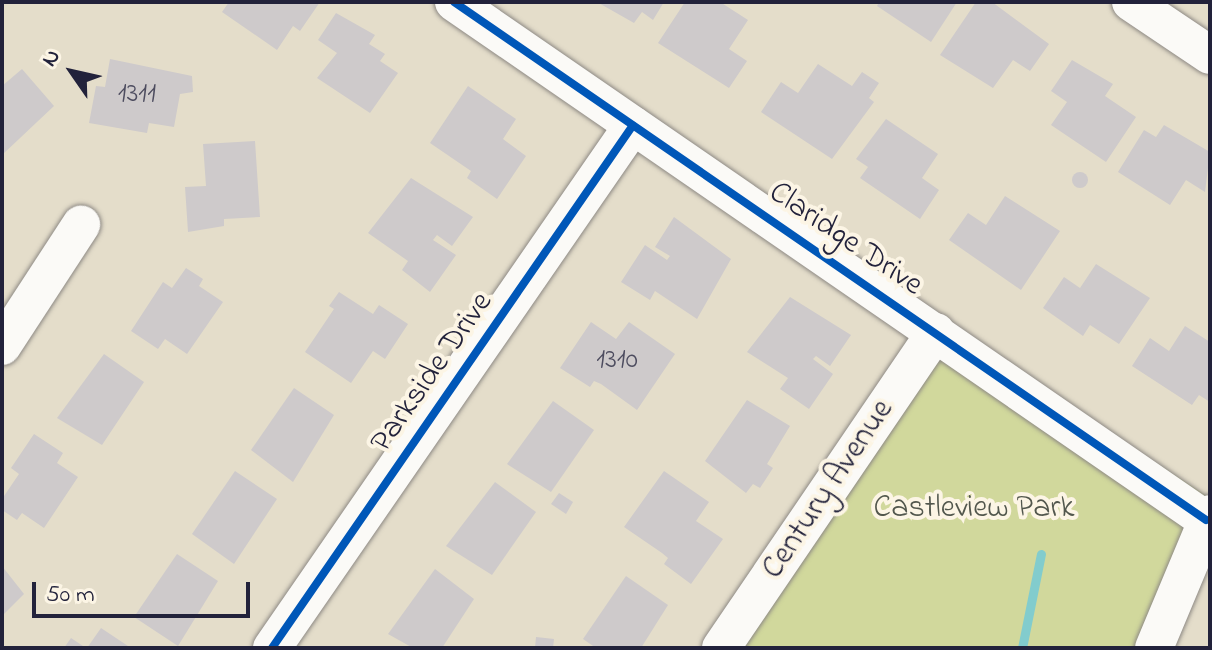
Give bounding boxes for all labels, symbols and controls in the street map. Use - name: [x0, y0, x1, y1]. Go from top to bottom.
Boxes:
- north arrow: [32, 32, 112, 112]
- text: N: [35, 43, 70, 74]
- house number: 1311: [118, 78, 156, 112]
- street label: Claridge Drive: [761, 174, 929, 306]
- street label: Parkside Drive: [364, 285, 502, 461]
- house number: 1310: [596, 344, 638, 378]
- street label: Century Avenue: [755, 393, 903, 587]
- park label: Castleview Park: [874, 490, 1074, 528]
- scale bar: [36, 566, 254, 616]
- text: 50 m: [46, 578, 95, 613]

